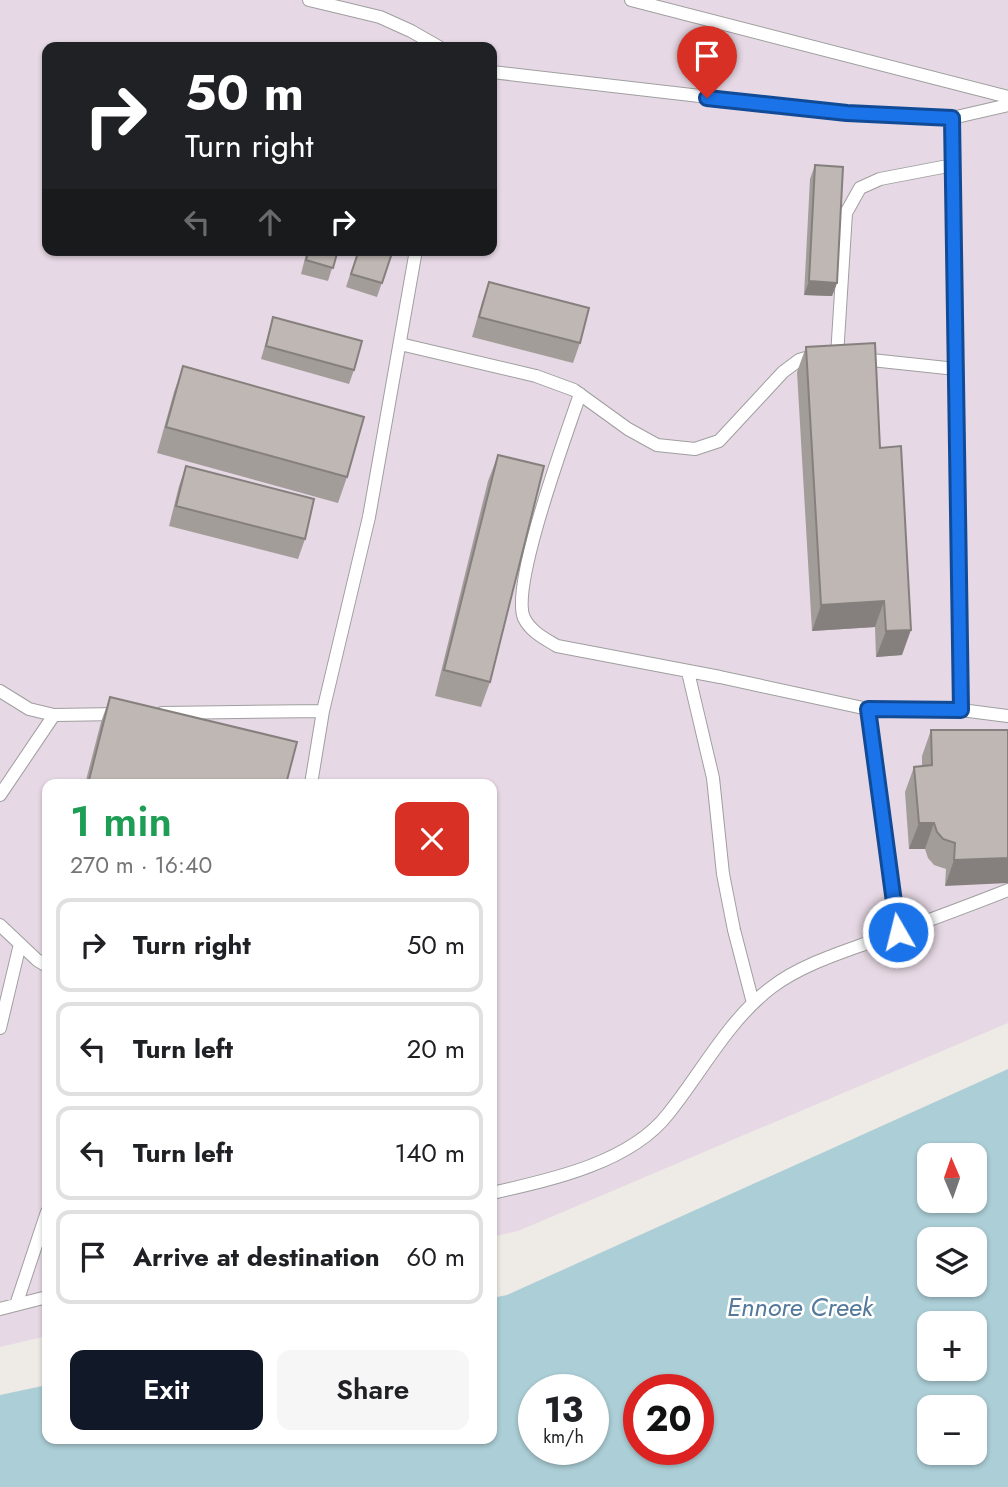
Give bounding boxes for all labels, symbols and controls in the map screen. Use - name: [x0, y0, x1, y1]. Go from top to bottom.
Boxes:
- pin: [677, 26, 737, 98]
- icon: arrive: [688, 37, 726, 75]
- text: 50 m: [185, 58, 304, 128]
- icon: right: [70, 70, 161, 161]
- text: Turn right: [185, 123, 314, 169]
- icon: left: [178, 203, 216, 241]
- icon: ahead: [251, 203, 289, 241]
- icon: right: [324, 203, 362, 241]
- text: 1 min: [70, 791, 172, 852]
- button: close: [395, 802, 469, 876]
- text: 270 m · 16:40: [70, 848, 212, 882]
- position arrow: [861, 895, 935, 969]
- icon: right: [74, 926, 112, 964]
- text: Turn right: [133, 926, 251, 964]
- text: 50 m: [407, 926, 465, 964]
- icon: left: [74, 1030, 112, 1068]
- text: Turn left: [133, 1030, 233, 1068]
- text: 20 m: [407, 1030, 465, 1068]
- icon: left: [74, 1134, 112, 1172]
- text: Turn left: [133, 1134, 233, 1172]
- text: 140 m: [394, 1134, 465, 1172]
- north arrow: [917, 1143, 987, 1213]
- map controls: [917, 1143, 987, 1465]
- button: layers: [917, 1227, 987, 1297]
- icon: arrive: [74, 1238, 112, 1276]
- text: Arrive at destination: [133, 1238, 380, 1276]
- text: 60 m: [406, 1238, 465, 1276]
- water label: Ennore Creek: [727, 1288, 875, 1326]
- button: +: [917, 1311, 987, 1381]
- button: Exit: [70, 1350, 263, 1430]
- button: Share: [277, 1350, 469, 1430]
- speed limit sign: 20: [623, 1374, 714, 1465]
- text: 13: [544, 1385, 583, 1435]
- button: −: [917, 1395, 987, 1465]
- text: km/h: [543, 1424, 584, 1450]

